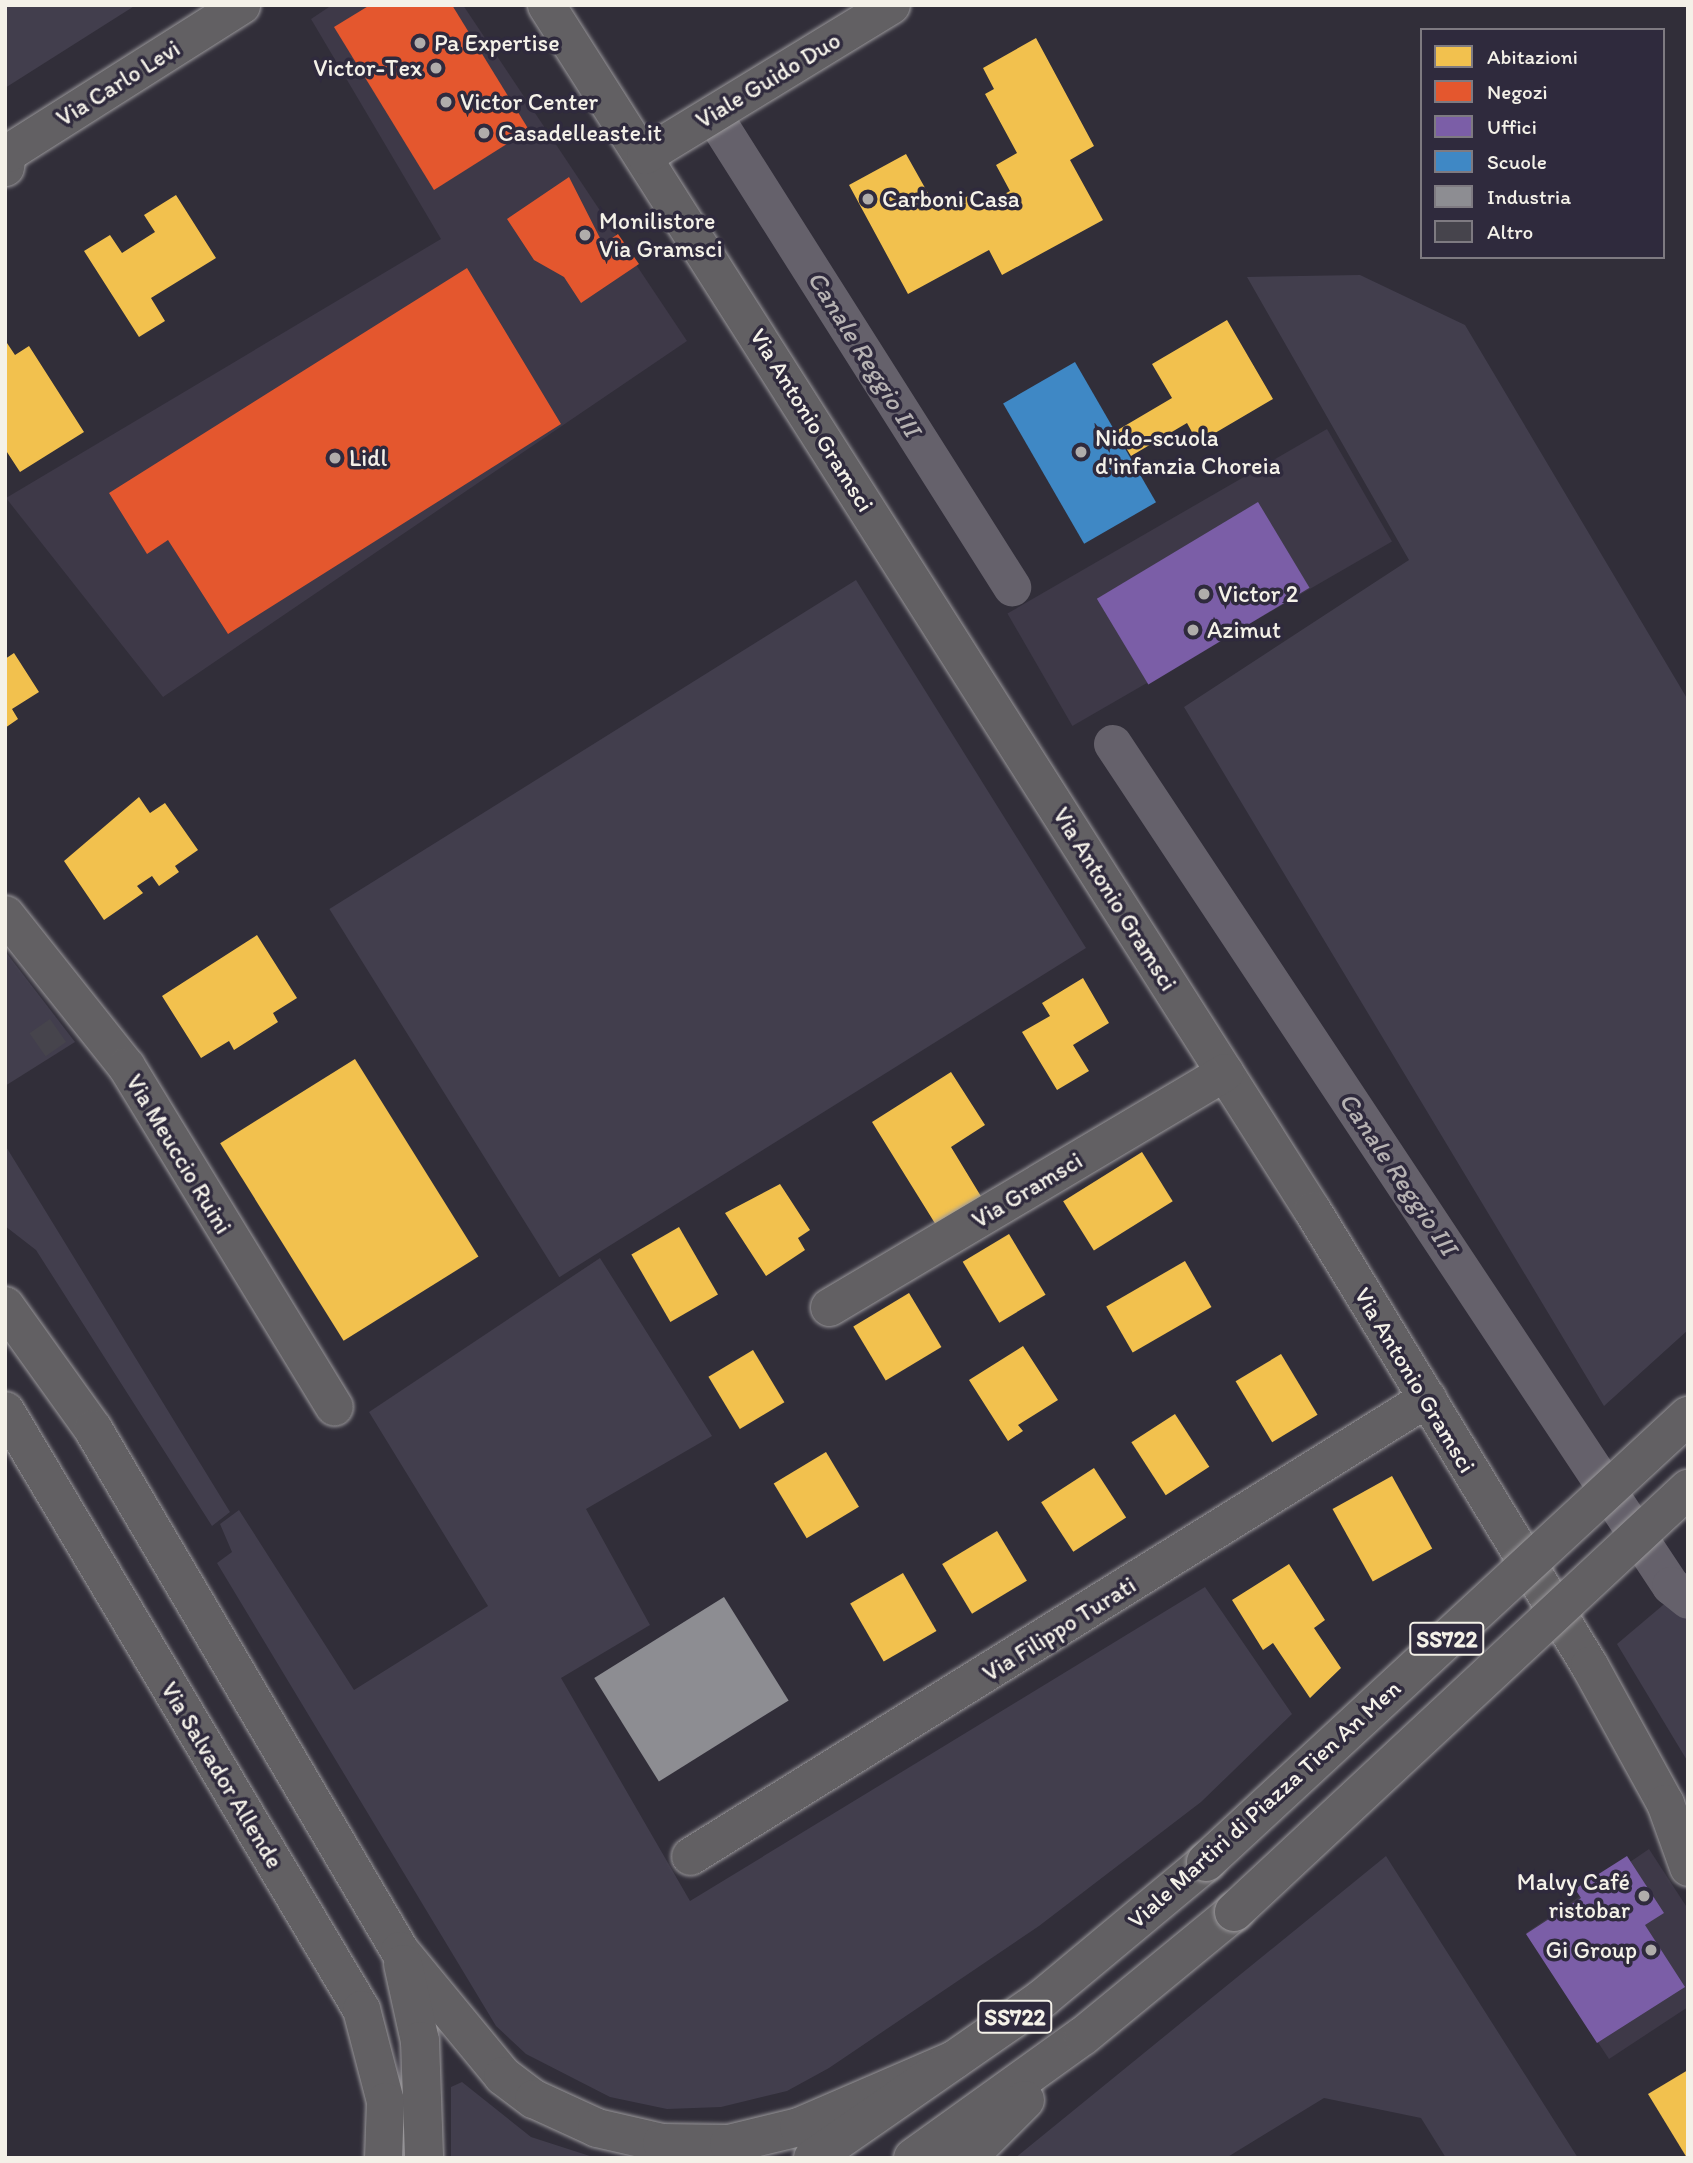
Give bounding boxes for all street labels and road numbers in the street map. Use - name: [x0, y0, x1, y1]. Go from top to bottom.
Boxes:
- street label: Viale Guido Duo: [690, 25, 846, 135]
- street label: Via Carlo Levi: [51, 34, 185, 132]
- street label: Via Antonio Gramsci: [744, 323, 880, 517]
- street label: Via Antonio Gramsci: [1047, 802, 1183, 996]
- street label: Via Meuccio Ruini: [120, 1069, 238, 1239]
- street label: Via Gramsci: [967, 1146, 1087, 1234]
- street label: Via Antonio Gramsci: [1348, 1282, 1482, 1478]
- street label: Via Filippo Turati: [978, 1571, 1140, 1687]
- road number: SS722: [1408, 1620, 1486, 1658]
- street label: Viale Martiri di Piazza Tien An Men: [1122, 1674, 1406, 1934]
- street label: Via Salvador Allende: [155, 1677, 289, 1873]
- road number: SS722: [976, 1998, 1054, 2036]

